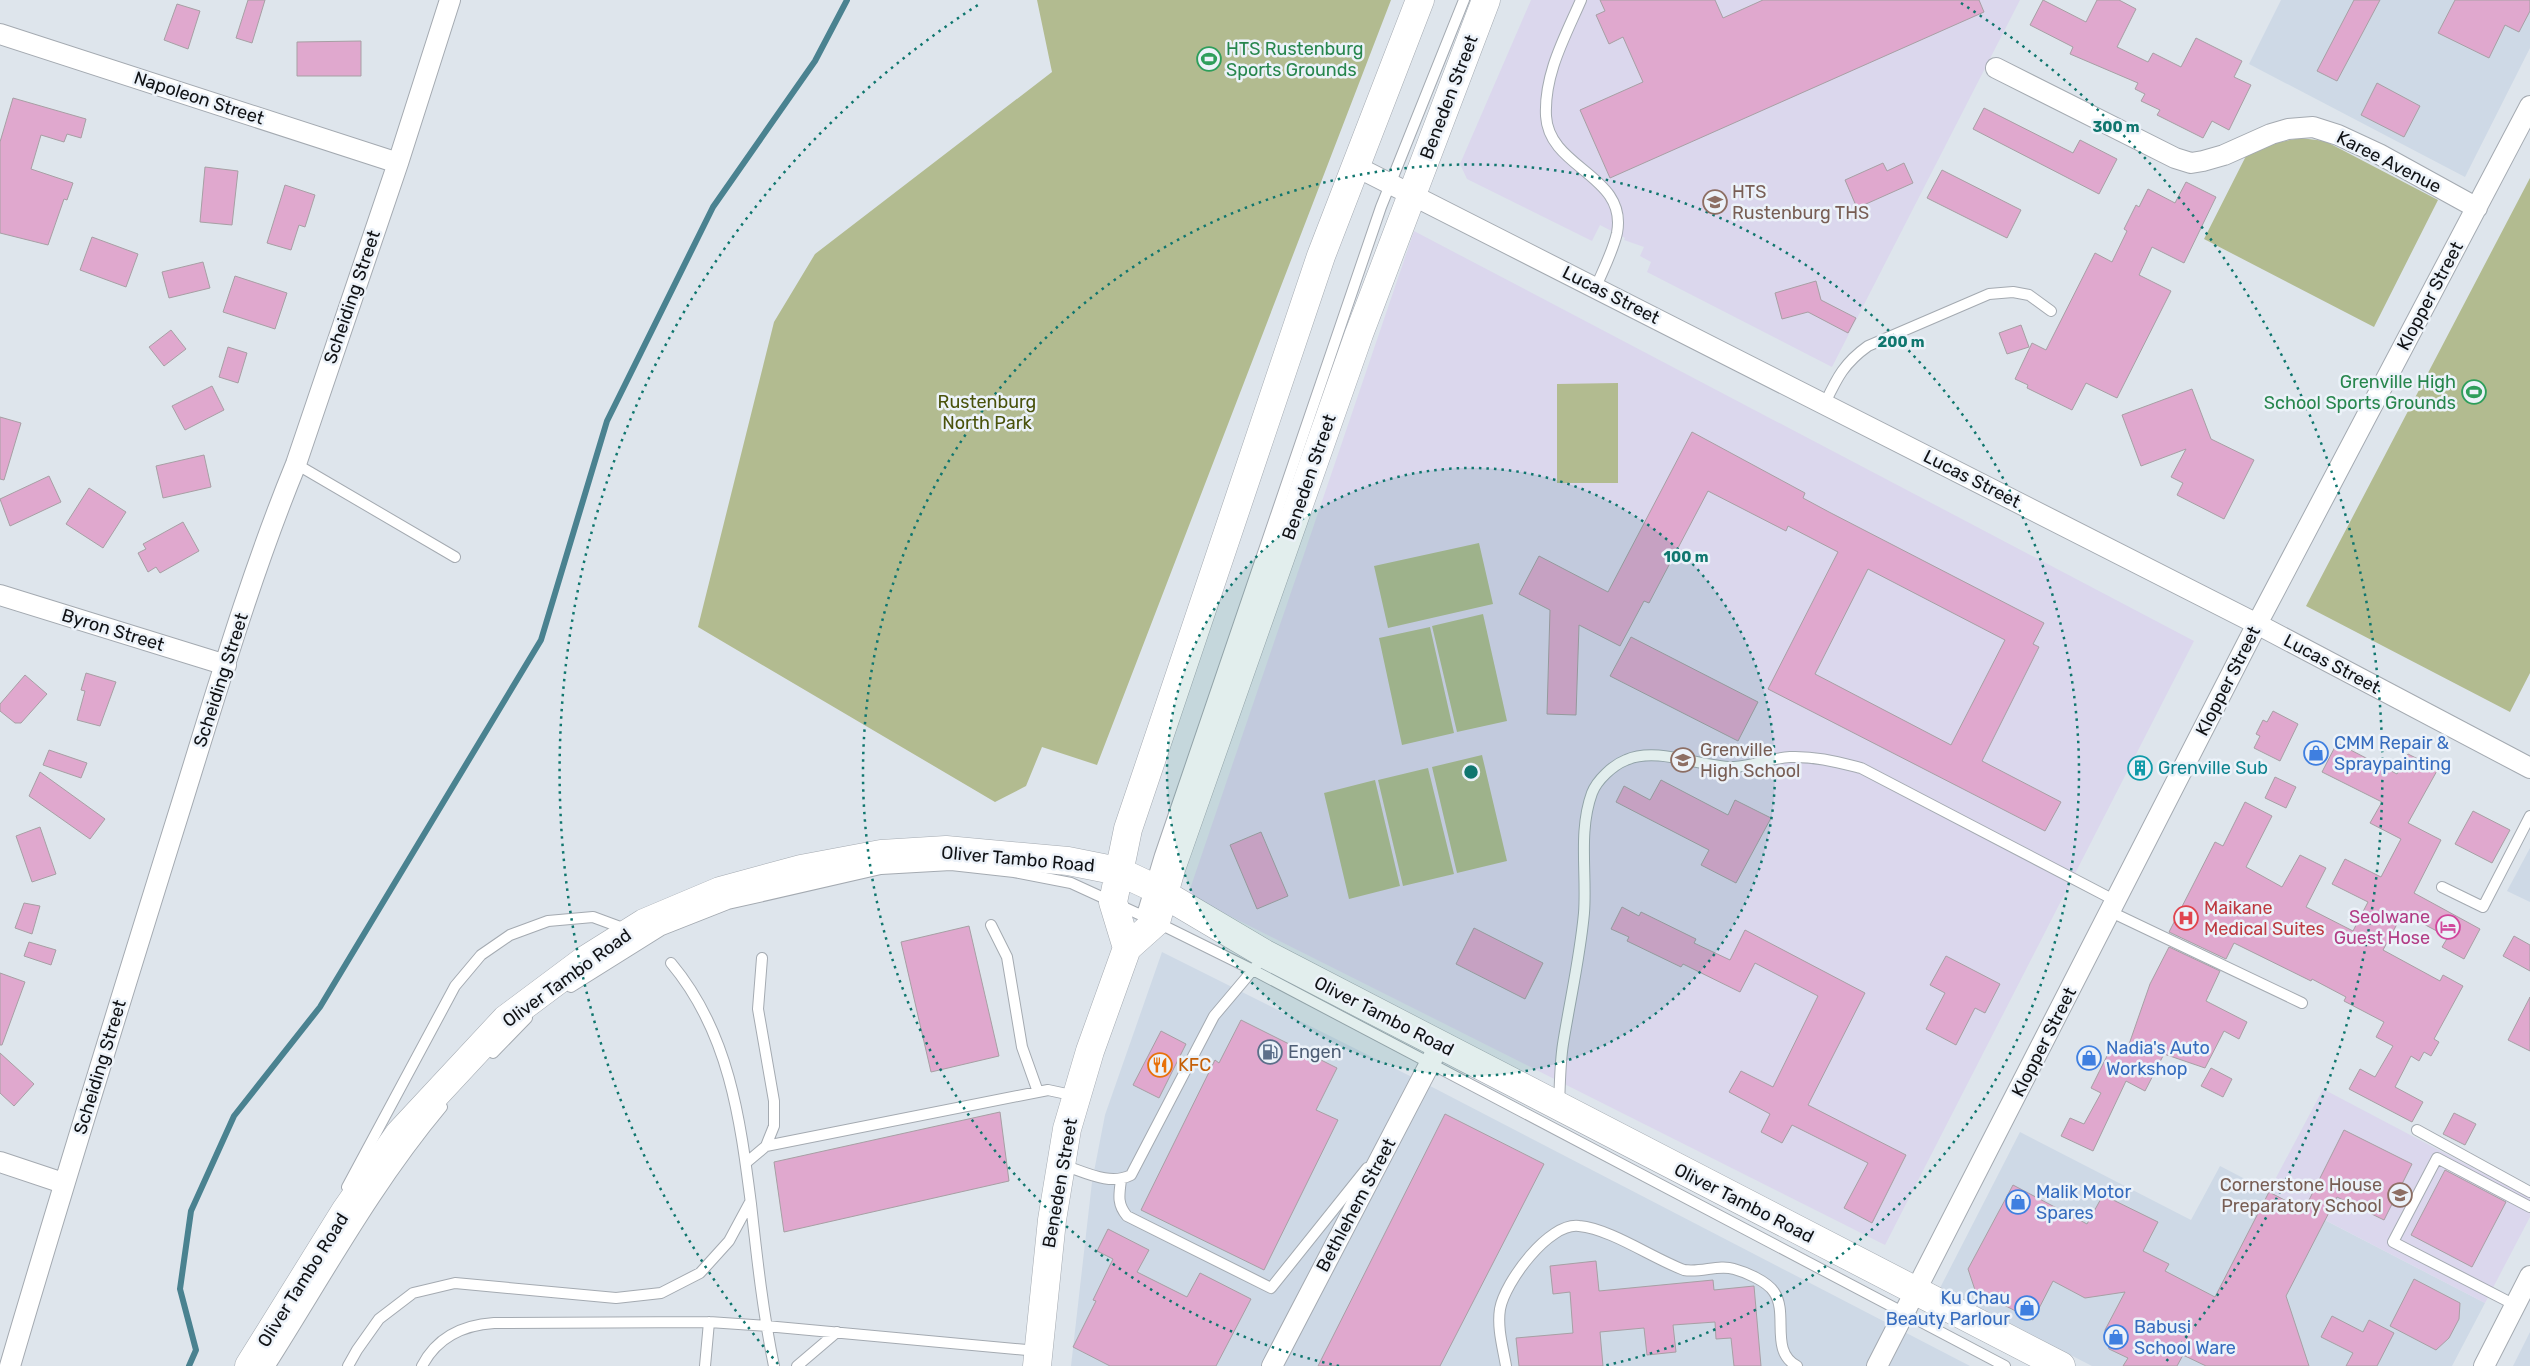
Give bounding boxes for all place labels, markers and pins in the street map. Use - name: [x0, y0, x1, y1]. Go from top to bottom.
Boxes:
- place label: HTS Rustenburg Sports Grounds: [1226, 38, 1364, 81]
- sports icon: HTS Rustenburg Sports Grounds: [1196, 46, 1222, 72]
- place label: HTS Rustenburg THS: [1732, 181, 1869, 224]
- school or university icon: HTS Rustenburg THS: [1702, 189, 1728, 215]
- place label: Grenville High School Sports Grounds: [2264, 371, 2456, 414]
- sports icon: Grenville High School Sports Grounds: [2461, 379, 2487, 405]
- place label: CMM Repair & Spraypainting: [2334, 732, 2451, 775]
- place label: Grenville High School: [1700, 739, 1800, 782]
- shop icon: CMM Repair & Spraypainting: [2303, 740, 2329, 766]
- school or university icon: Grenville High School: [1670, 747, 1696, 773]
- building icon: Grenville Sub: [2127, 755, 2153, 781]
- place label: Grenville Sub: [2158, 757, 2268, 779]
- centre of rings: [1462, 763, 1480, 781]
- place label: Maikane Medical Suites: [2204, 897, 2325, 940]
- hospital icon: Maikane Medical Suites: [2173, 905, 2199, 931]
- place label: Seolwane Guest Hose: [2334, 906, 2430, 949]
- hotel icon: Seolwane Guest Hose: [2435, 914, 2461, 940]
- place label: Nadia's Auto Workshop: [2106, 1037, 2210, 1080]
- fuel station icon: Engen: [1257, 1039, 1283, 1065]
- place label: Engen: [1288, 1041, 1342, 1063]
- shop icon: Nadia's Auto Workshop: [2076, 1045, 2102, 1071]
- restaurant icon: KFC: [1147, 1052, 1173, 1078]
- place label: KFC: [1178, 1054, 1211, 1076]
- place label: Cornerstone House Preparatory School: [2220, 1174, 2382, 1217]
- place label: Malik Motor Spares: [2036, 1181, 2131, 1224]
- school or university icon: Cornerstone House Preparatory School: [2387, 1182, 2413, 1208]
- shop icon: Malik Motor Spares: [2005, 1189, 2031, 1215]
- place label: Ku Chau Beauty Parlour: [1886, 1287, 2010, 1330]
- shop icon: Ku Chau Beauty Parlour: [2014, 1295, 2040, 1321]
- place label: Babusi School Ware: [2134, 1316, 2236, 1359]
- shop icon: Babusi School Ware: [2103, 1324, 2129, 1350]

